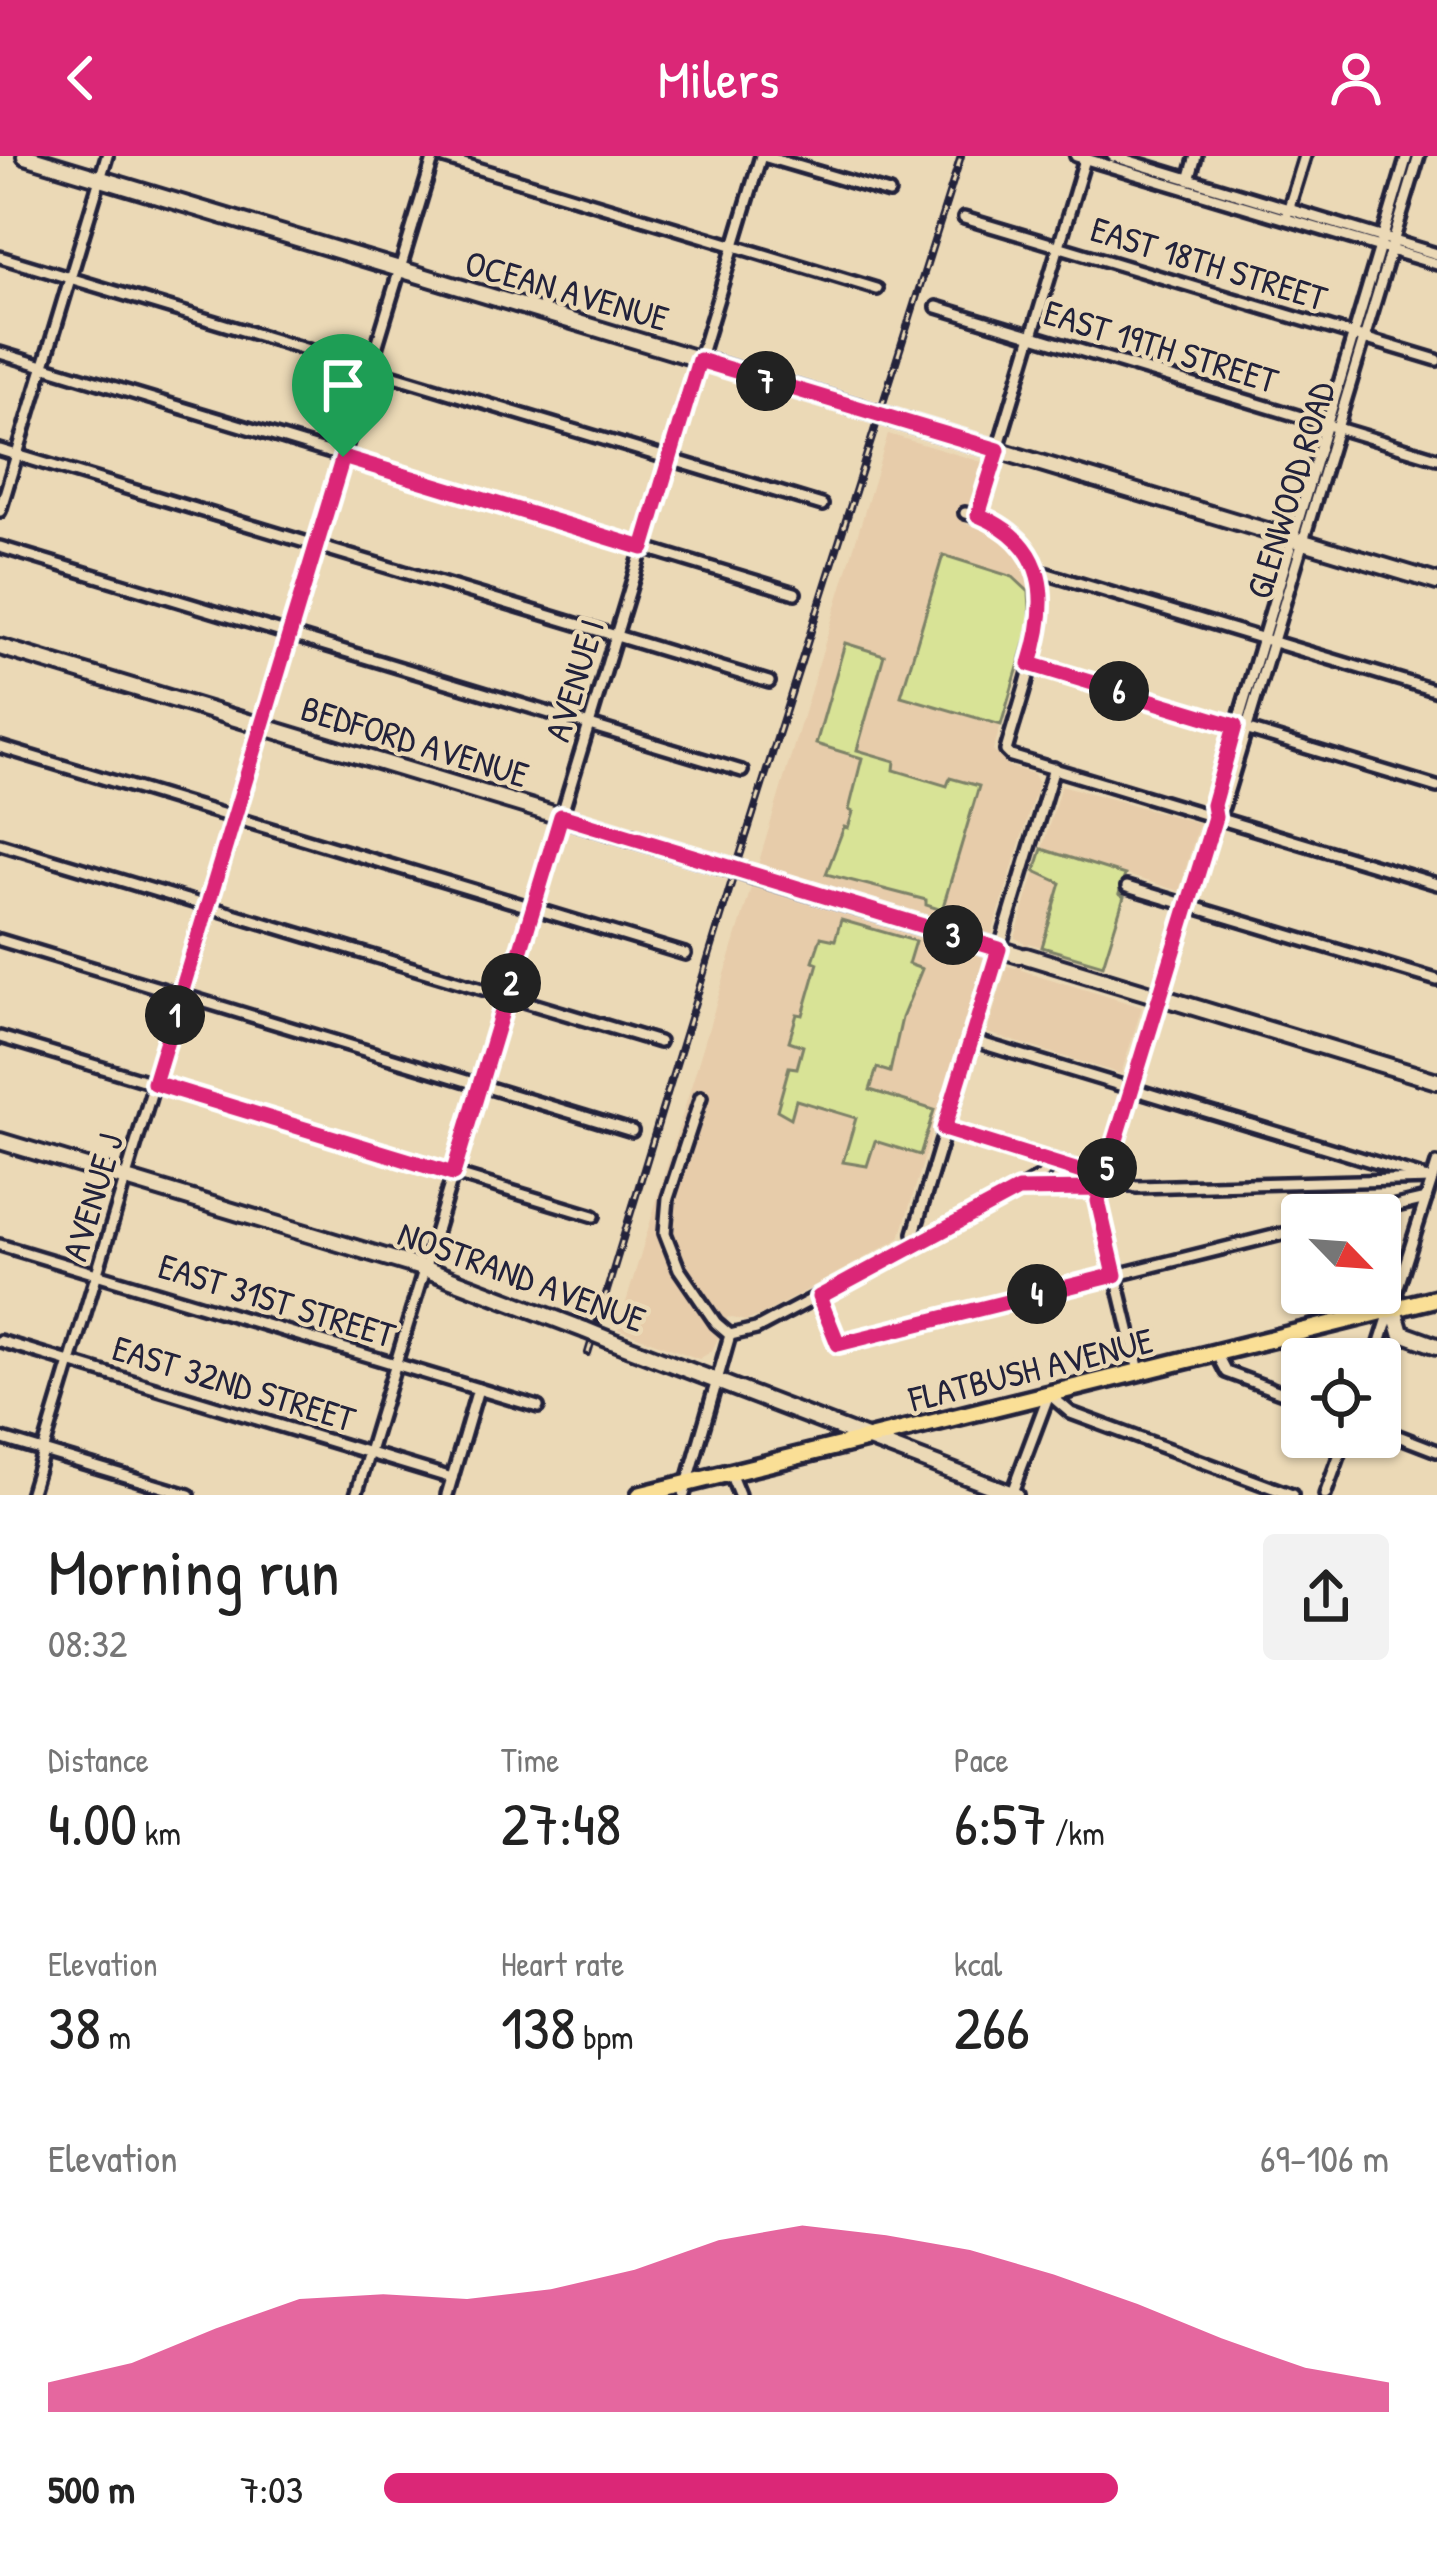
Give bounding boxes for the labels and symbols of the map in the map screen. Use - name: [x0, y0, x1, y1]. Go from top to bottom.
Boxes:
- street label: EAST 18TH STREET: [1085, 203, 1334, 322]
- street label: OCEAN AVENUE: [460, 237, 675, 342]
- street label: EAST 19TH STREET: [1038, 287, 1285, 405]
- pin: [292, 334, 394, 457]
- pin: 7: [736, 351, 796, 411]
- street label: GLENWOOD ROAD: [1233, 375, 1346, 604]
- street label: AVENUE I: [532, 613, 615, 747]
- pin: 6: [1089, 661, 1149, 721]
- street label: BEDFORD AVENUE: [296, 683, 535, 798]
- pin: 3: [923, 905, 983, 965]
- pin: 2: [481, 953, 541, 1013]
- pin: 1: [145, 985, 205, 1045]
- street label: AVENUE J: [49, 1127, 134, 1266]
- pin: 5: [1077, 1138, 1137, 1198]
- north arrow: [1281, 1194, 1401, 1314]
- street label: NOSTRAND AVENUE: [392, 1208, 653, 1343]
- street label: EAST 31ST STREET: [153, 1240, 402, 1359]
- pin: 4: [1007, 1264, 1067, 1324]
- street label: FLATBUSH AVENUE: [903, 1315, 1158, 1423]
- street label: EAST 32ND STREET: [107, 1322, 362, 1443]

